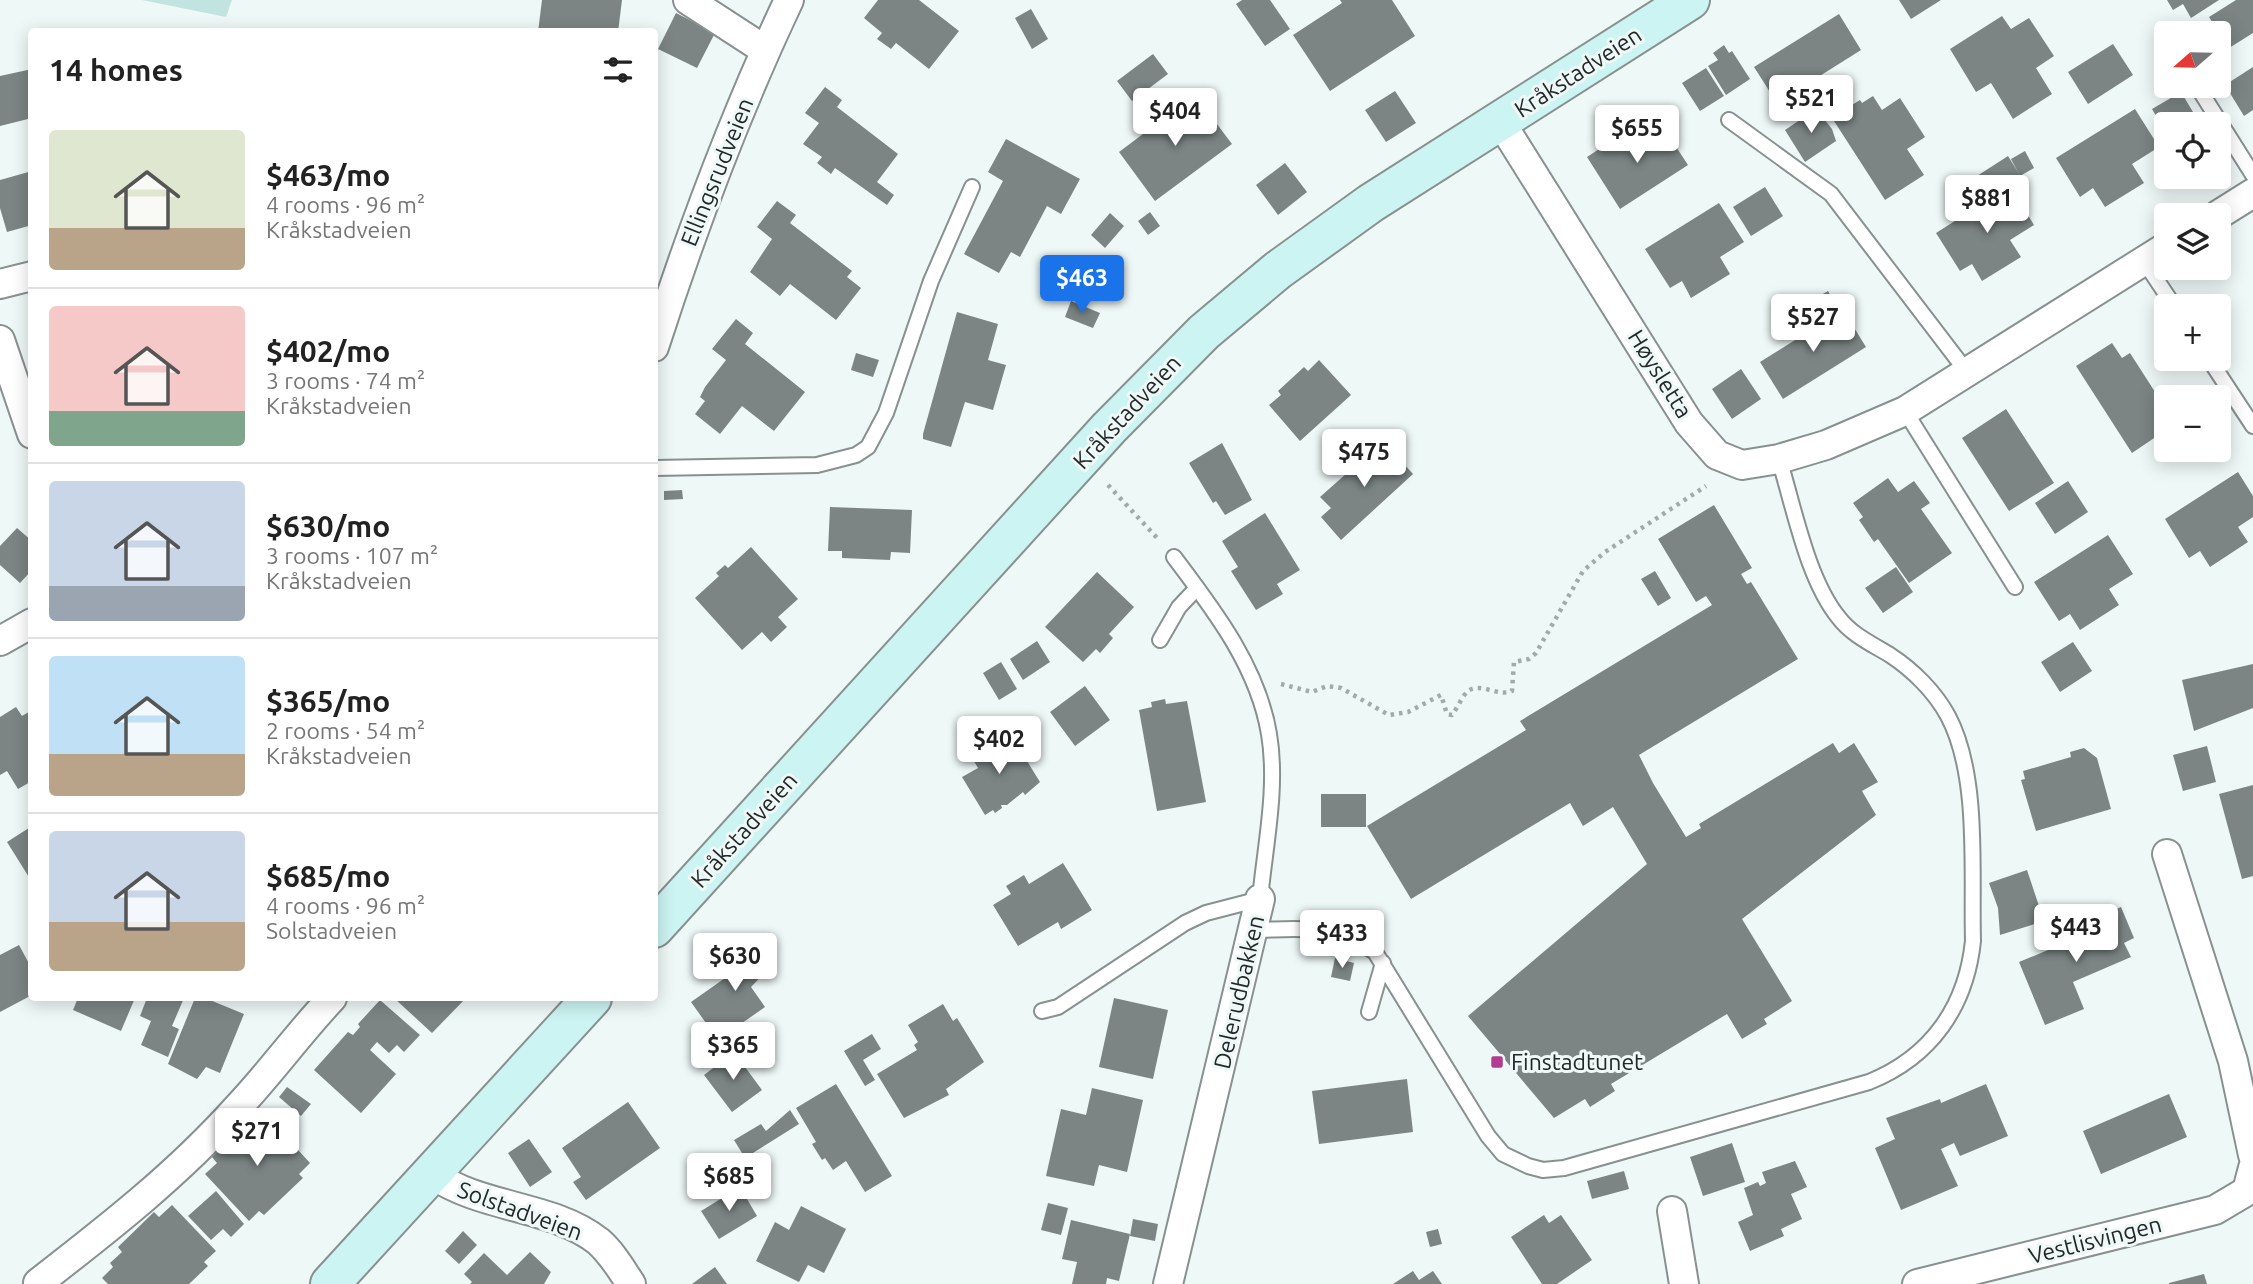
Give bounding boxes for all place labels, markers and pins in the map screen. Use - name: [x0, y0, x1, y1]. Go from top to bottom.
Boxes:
- pin: $521: [1770, 76, 1852, 135]
- pin: $404: [1134, 88, 1216, 148]
- pin: $655: [1596, 106, 1678, 165]
- pin: $881: [1946, 176, 2028, 235]
- pin: $463: [1041, 256, 1123, 315]
- pin: $527: [1772, 294, 1854, 354]
- pin: $475: [1323, 430, 1405, 489]
- pin: $402: [958, 716, 1040, 776]
- pin: $443: [2035, 904, 2117, 964]
- pin: $433: [1301, 911, 1383, 970]
- pin: $630: [694, 934, 776, 993]
- pin: $365: [692, 1023, 774, 1082]
- place label: Finstadtunet: [1511, 1049, 1643, 1074]
- marker: Finstadtunet: [1489, 1054, 1505, 1070]
- pin: $271: [216, 1108, 298, 1168]
- pin: $685: [688, 1154, 770, 1213]

